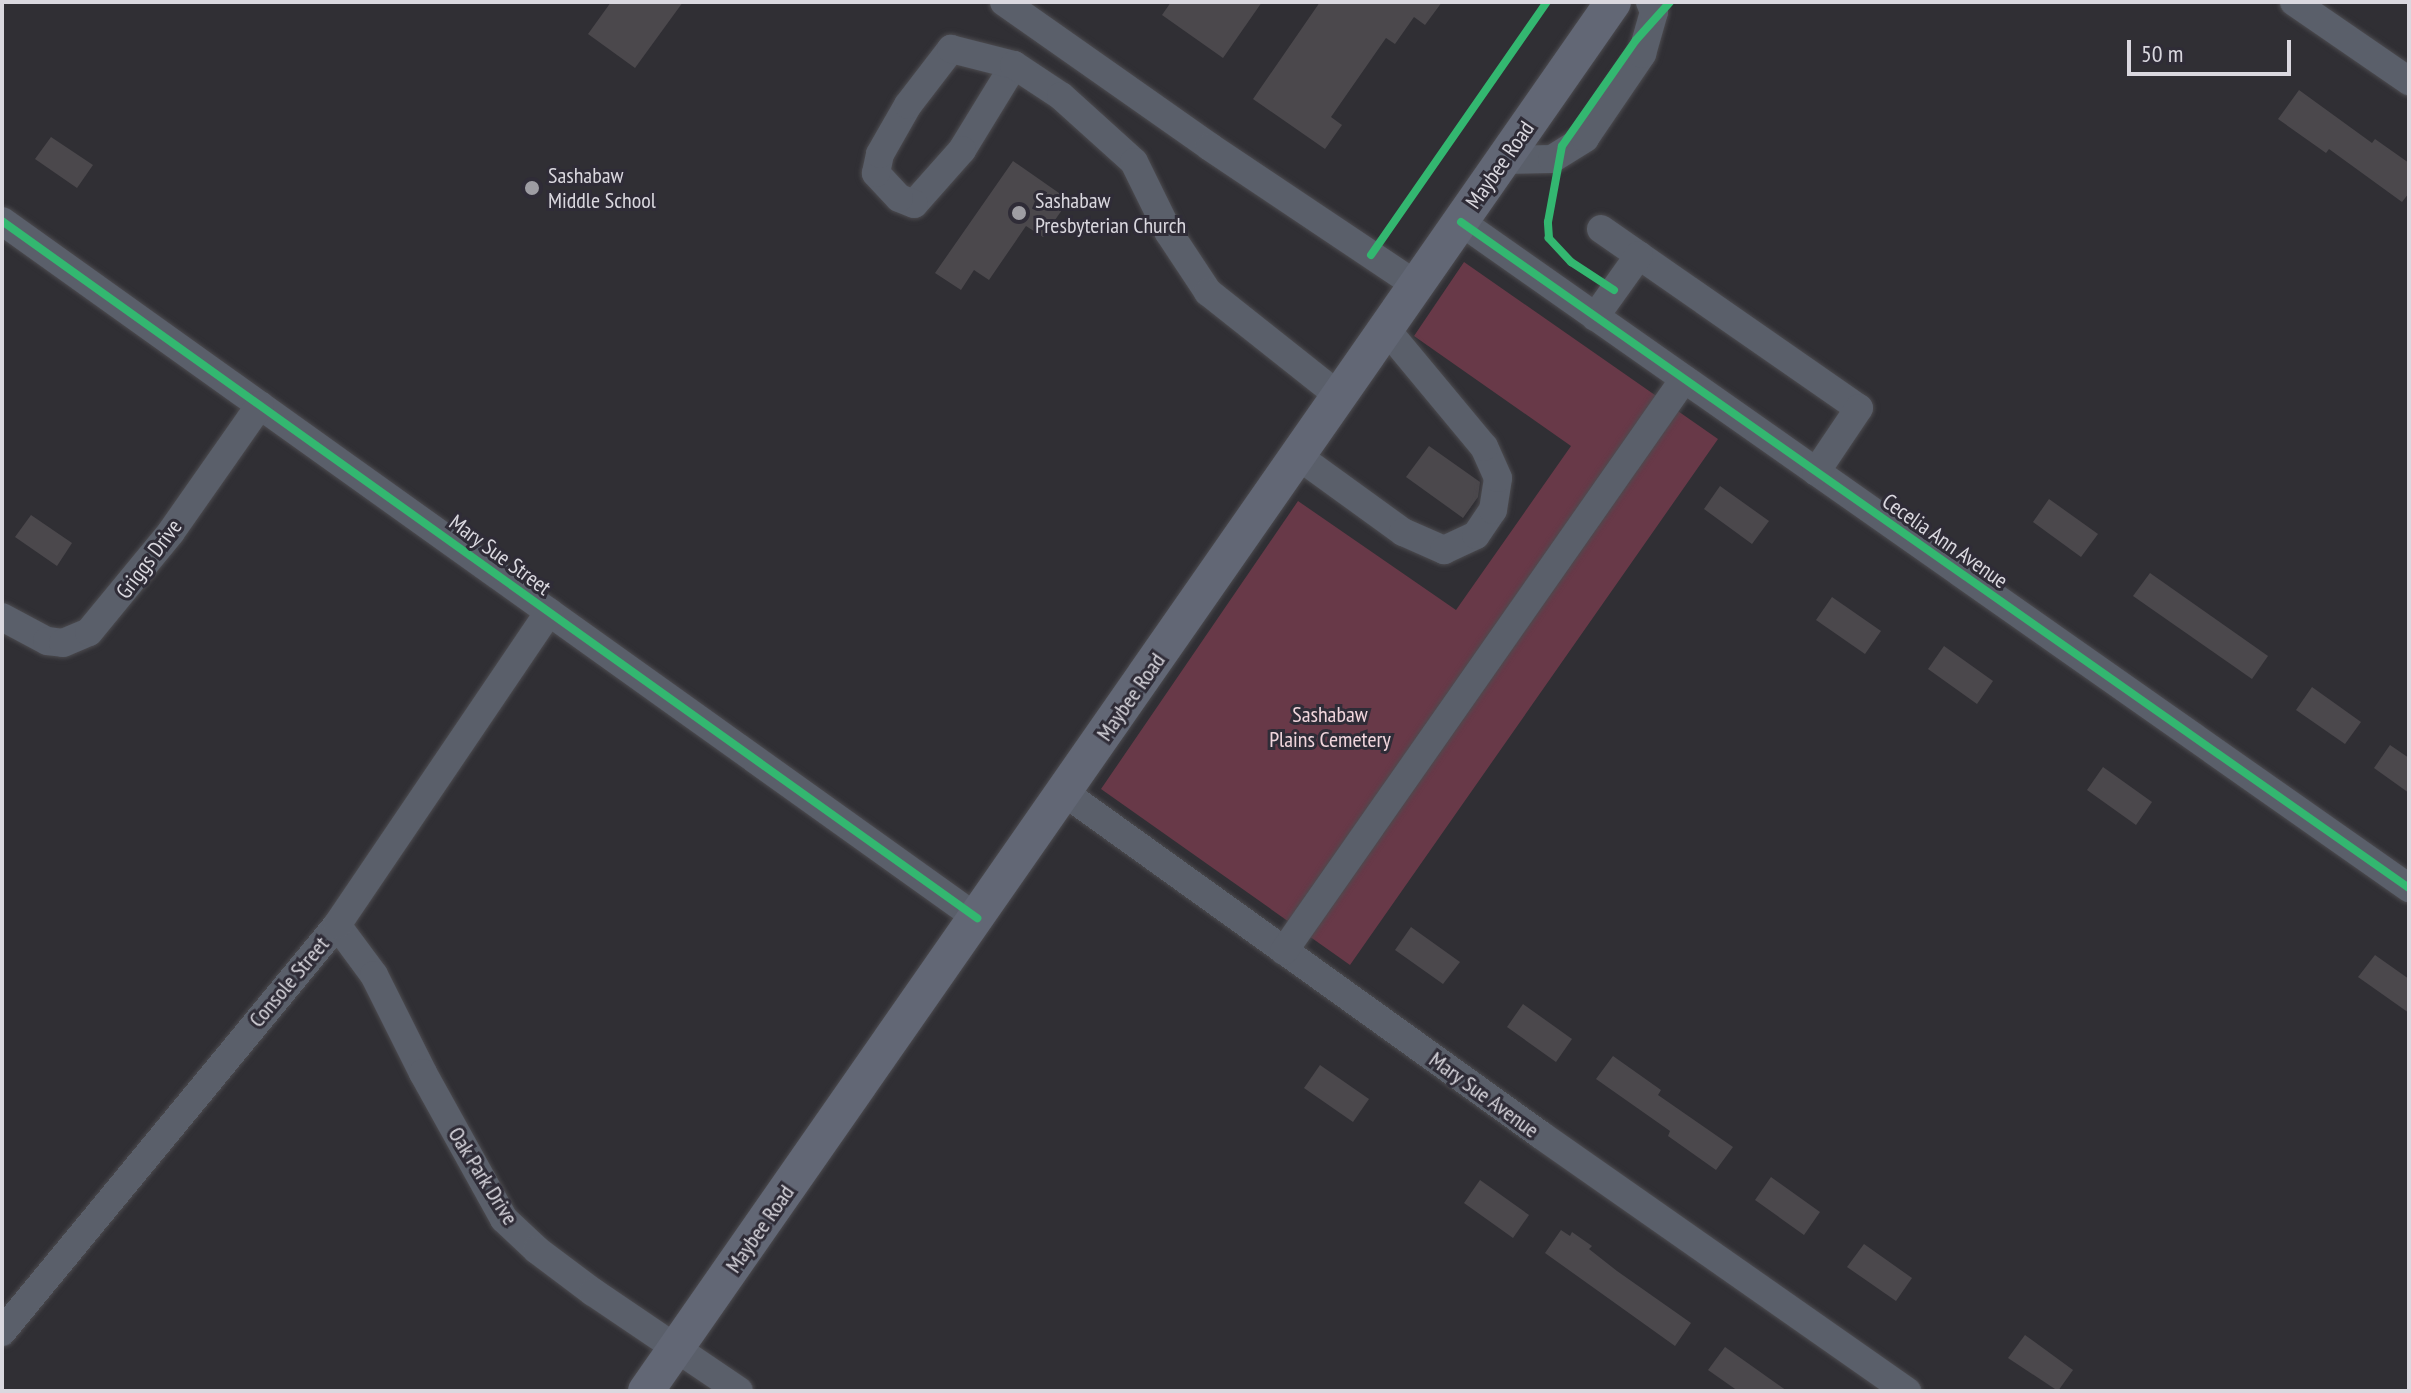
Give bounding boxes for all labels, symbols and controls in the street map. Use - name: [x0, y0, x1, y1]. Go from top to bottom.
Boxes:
- scale bar: [2131, 24, 2295, 74]
- text: 50 m: [2141, 38, 2183, 69]
- street label: Maybee Road: [1460, 116, 1540, 214]
- place label: Sashabaw Middle School: [548, 162, 656, 214]
- marker: Sashabaw Middle School: [523, 179, 541, 197]
- place label: Sashabaw Presbyterian Church: [1035, 187, 1186, 238]
- marker: Sashabaw Presbyterian Church: [1010, 204, 1028, 222]
- street label: Cecelia Ann Avenue: [1877, 488, 2013, 594]
- street label: Mary Sue Street: [444, 509, 556, 601]
- street label: Griggs Drive: [111, 514, 187, 604]
- street label: Maybee Road: [1091, 648, 1171, 746]
- park label: Sashabaw Plains Cemetery: [1269, 701, 1391, 752]
- street label: Console Street: [244, 931, 334, 1033]
- street label: Mary Sue Avenue: [1424, 1046, 1544, 1144]
- street label: Oak Park Drive: [442, 1122, 524, 1230]
- street label: Maybee Road: [720, 1180, 800, 1278]

